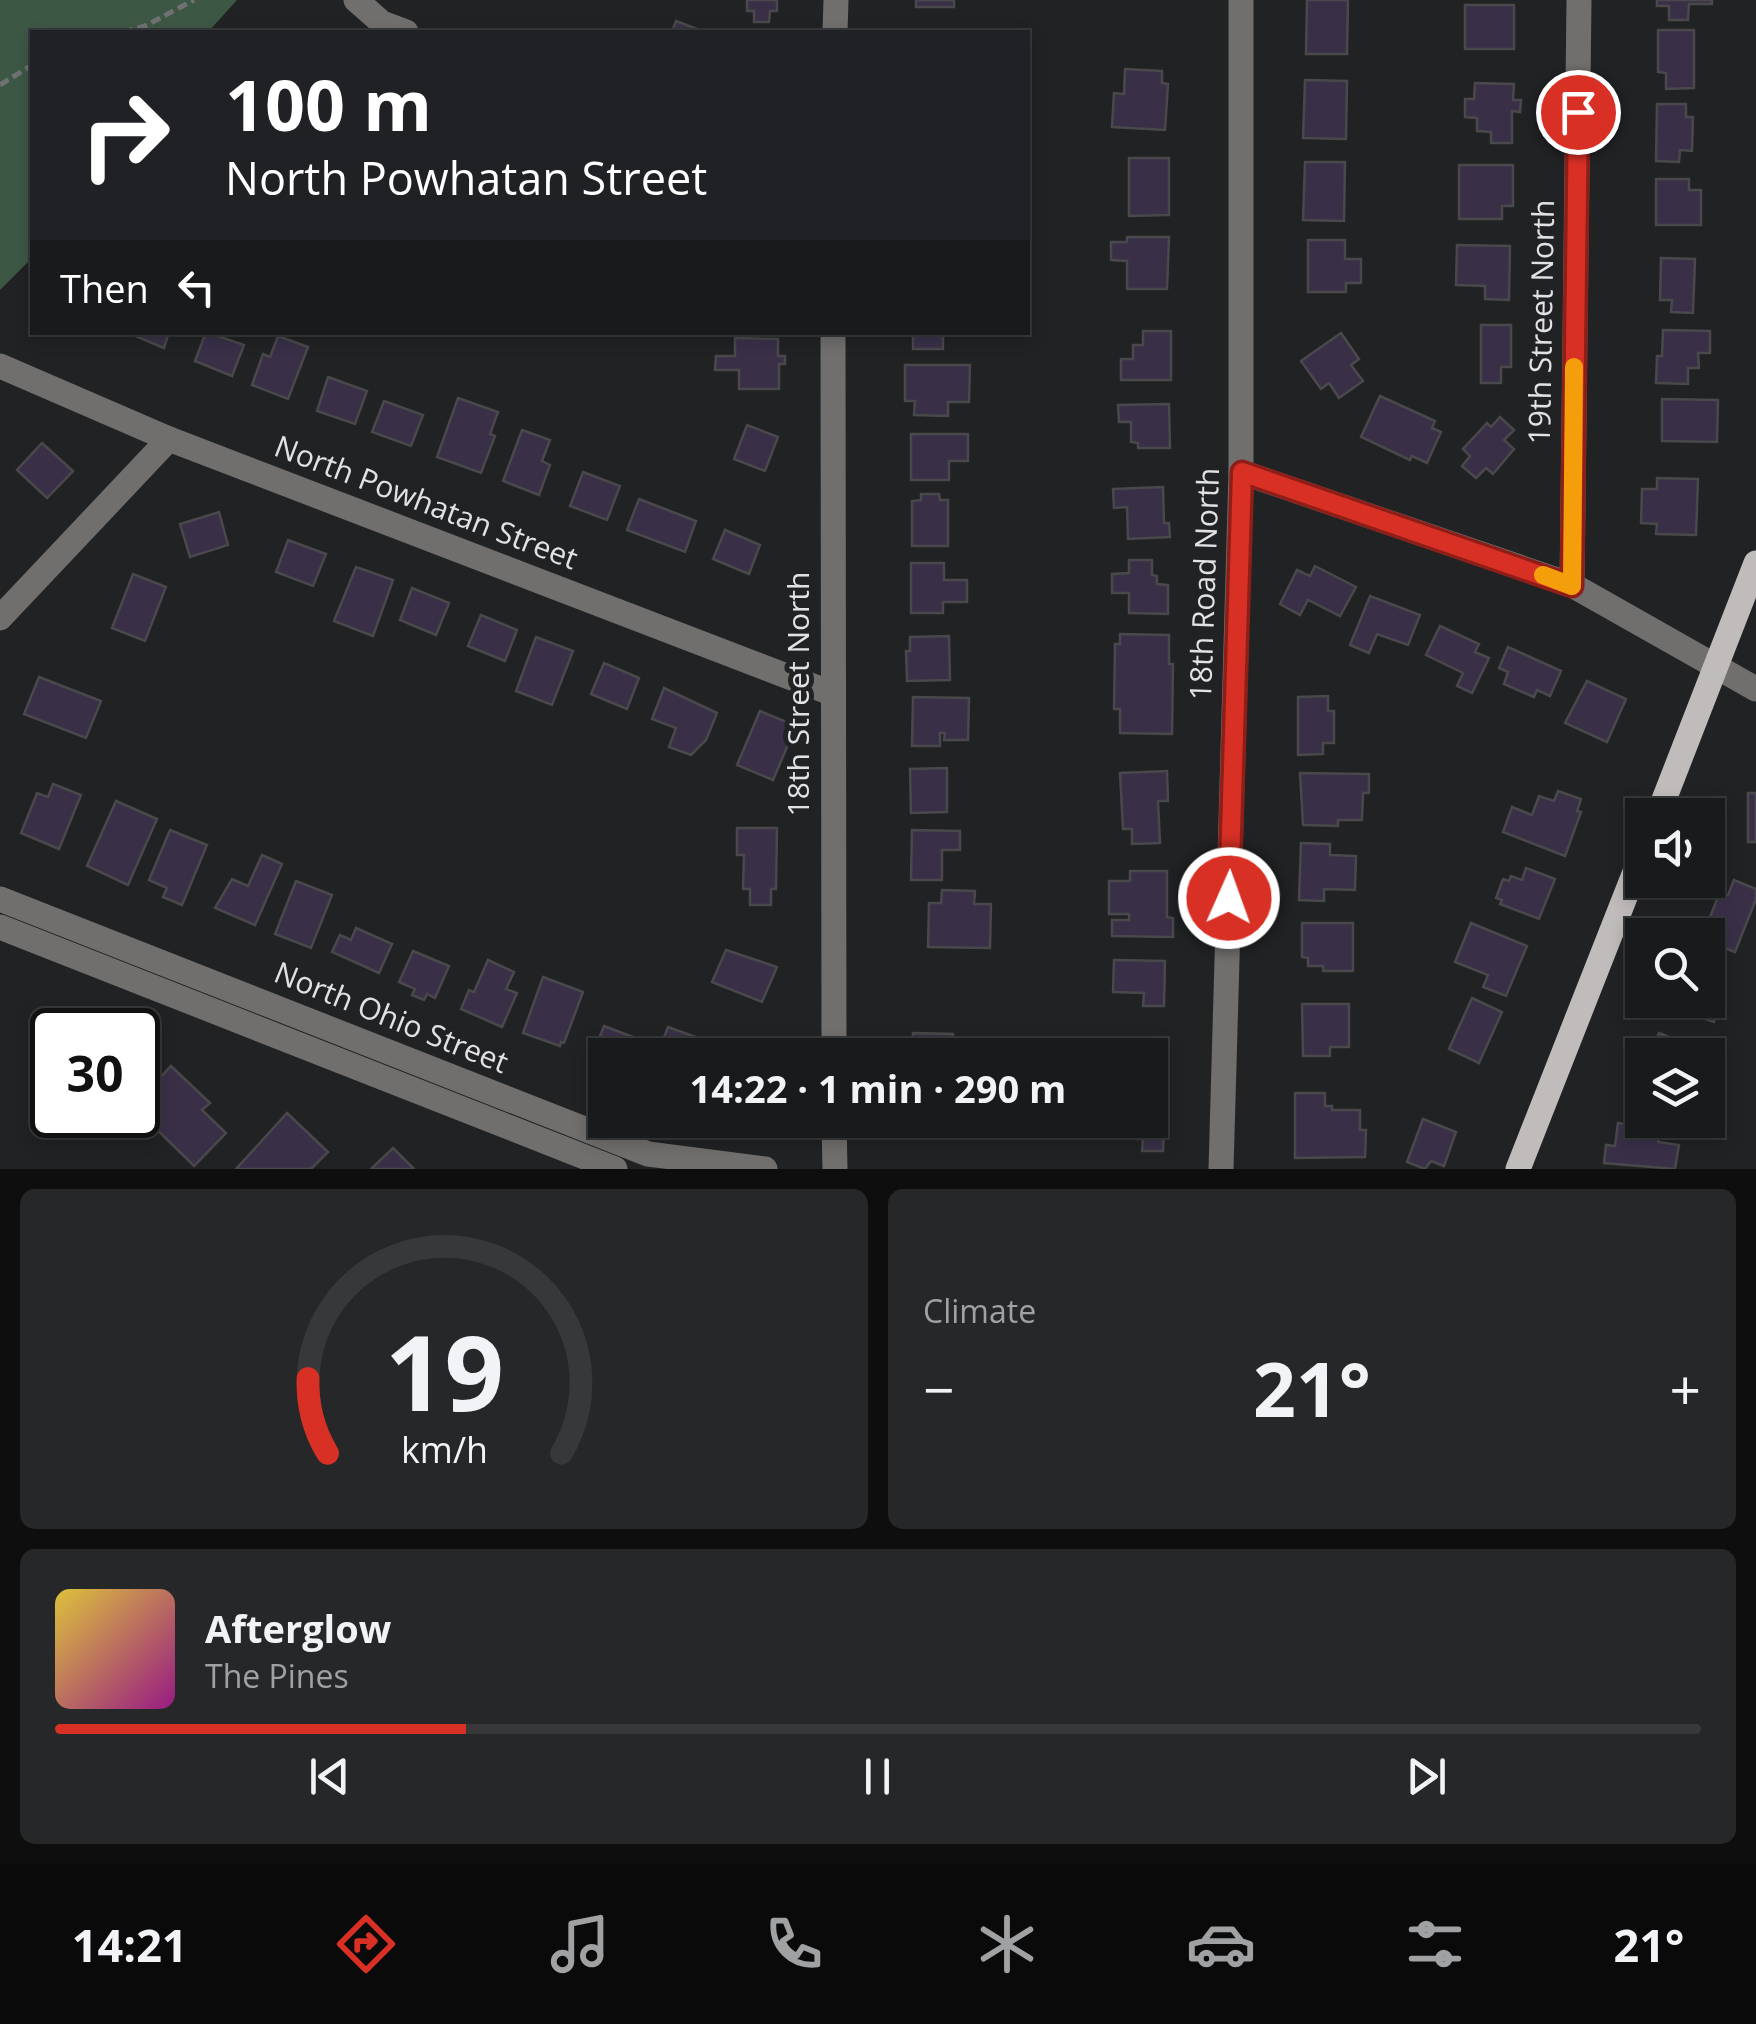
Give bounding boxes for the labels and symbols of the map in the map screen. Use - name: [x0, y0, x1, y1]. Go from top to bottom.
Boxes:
- pin: [1536, 70, 1621, 155]
- street label: 19th Street North: [1518, 199, 1563, 445]
- street label: North Powhatan Street: [269, 425, 584, 578]
- street label: 18th Road North: [1179, 467, 1228, 701]
- street label: 18th Street North: [777, 572, 818, 816]
- position arrow: [1177, 846, 1281, 950]
- street label: North Ohio Street: [269, 951, 515, 1082]
- speed limit sign: 30: [30, 1008, 160, 1138]

